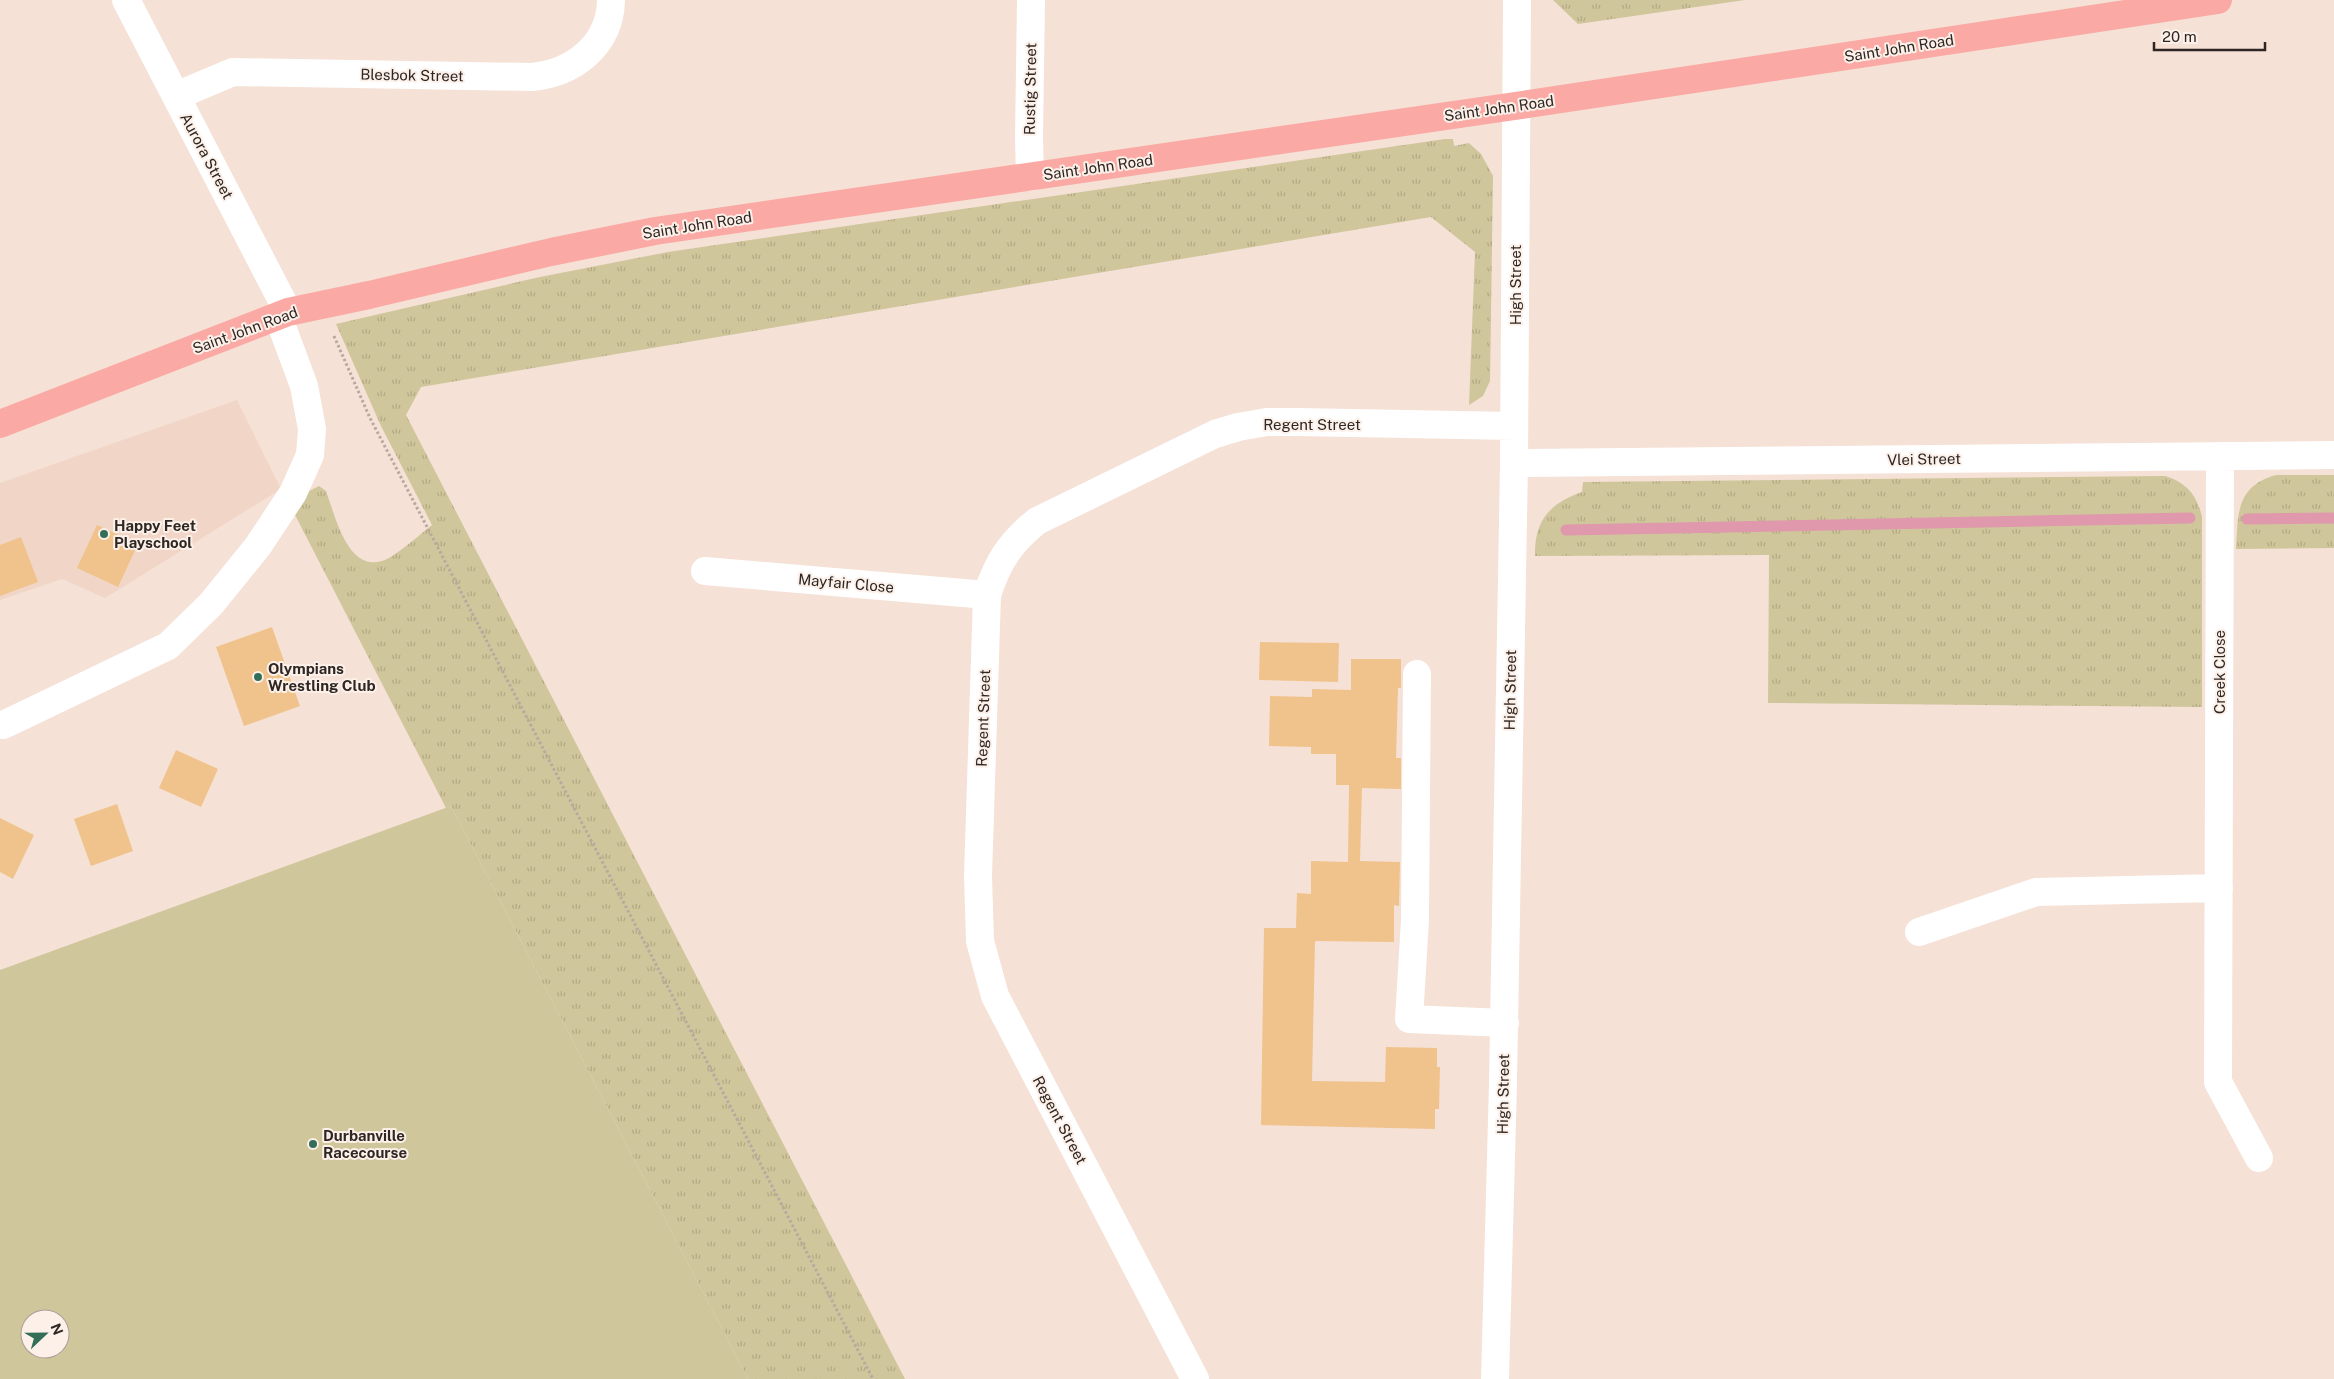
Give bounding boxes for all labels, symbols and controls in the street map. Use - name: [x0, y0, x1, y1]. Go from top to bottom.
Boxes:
- scale bar: [2154, 20, 2265, 52]
- text: 20 m: [2162, 28, 2197, 45]
- street label: Saint John Road: [1843, 31, 1955, 65]
- street label: Rustig Street: [1021, 42, 1039, 135]
- street label: Blesbok Street: [360, 66, 464, 84]
- street label: Saint John Road: [1443, 92, 1555, 124]
- street label: Aurora Street: [177, 110, 237, 202]
- street label: Saint John Road: [1042, 151, 1154, 183]
- street label: Saint John Road: [641, 208, 753, 242]
- street label: High Street: [1507, 245, 1524, 325]
- street label: Saint John Road: [190, 303, 300, 357]
- street label: Regent Street: [1263, 416, 1361, 433]
- street label: Vlei Street: [1887, 450, 1961, 468]
- place label: Happy Feet Playschool: [114, 517, 196, 551]
- marker: Happy Feet Playschool: [98, 528, 110, 540]
- street label: Mayfair Close: [797, 570, 895, 596]
- street label: Creek Close: [2211, 630, 2228, 714]
- street label: High Street: [1501, 649, 1519, 730]
- place label: Olympians Wrestling Club: [268, 660, 376, 694]
- street label: Regent Street: [973, 669, 993, 767]
- marker: Olympians Wrestling Club: [252, 671, 264, 683]
- street label: High Street: [1494, 1053, 1512, 1134]
- street label: Regent Street: [1030, 1073, 1090, 1167]
- place label: Durbanville Racecourse: [323, 1127, 407, 1161]
- marker: Durbanville Racecourse: [307, 1138, 319, 1150]
- north arrow: [20, 1309, 70, 1359]
- text: N: [48, 1321, 67, 1337]

